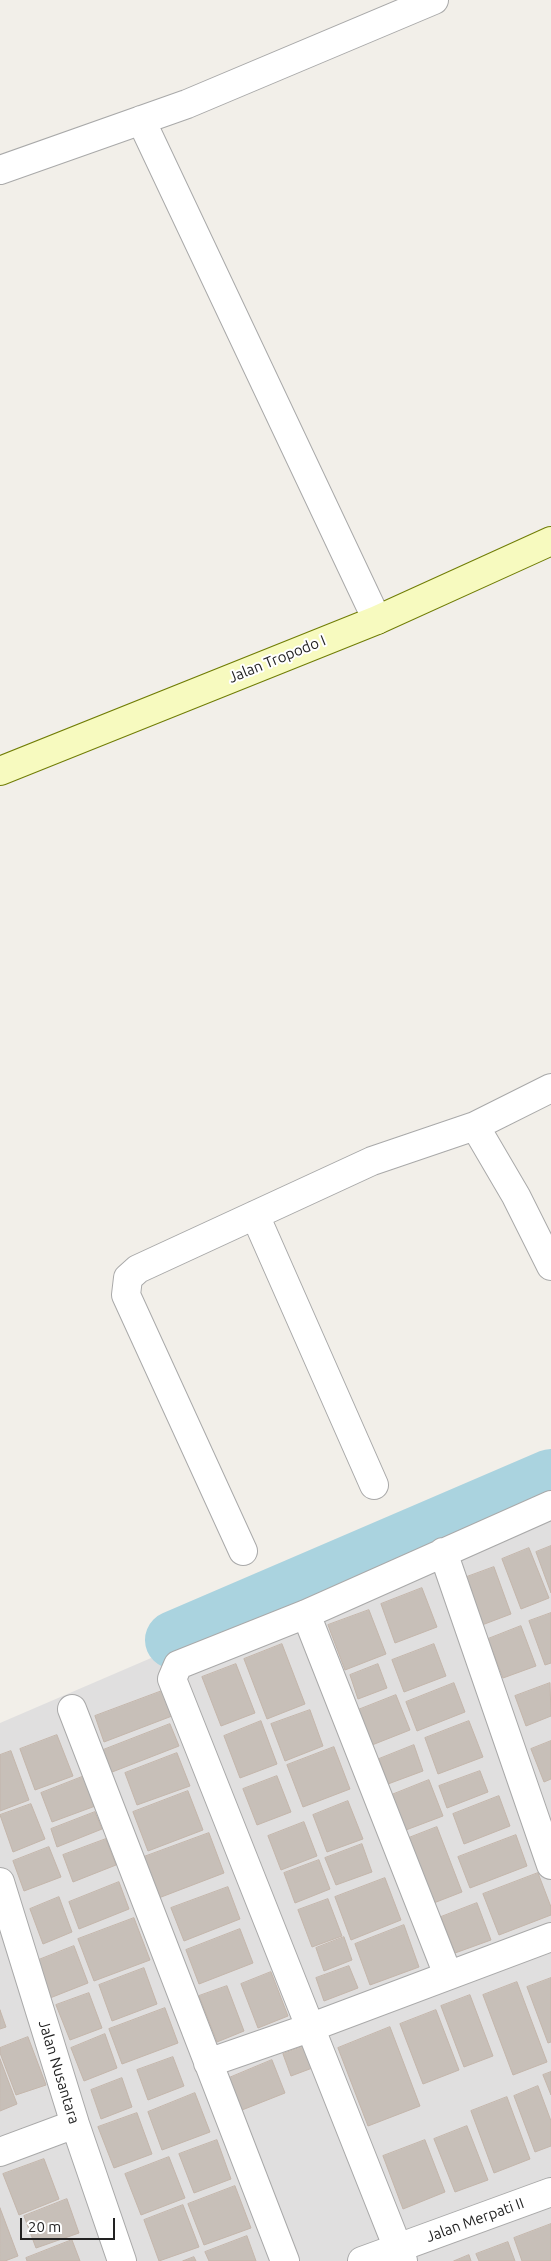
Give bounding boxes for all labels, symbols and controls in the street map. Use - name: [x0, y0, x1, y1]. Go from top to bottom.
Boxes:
- street label: Jalan Tropodo I: [226, 631, 328, 687]
- street label: Jalan Nusantara: [35, 2018, 83, 2126]
- street label: Jalan Merpati II: [424, 2194, 526, 2246]
- scale bar: [22, 2208, 118, 2240]
- text: 20 m: [28, 2218, 61, 2235]

